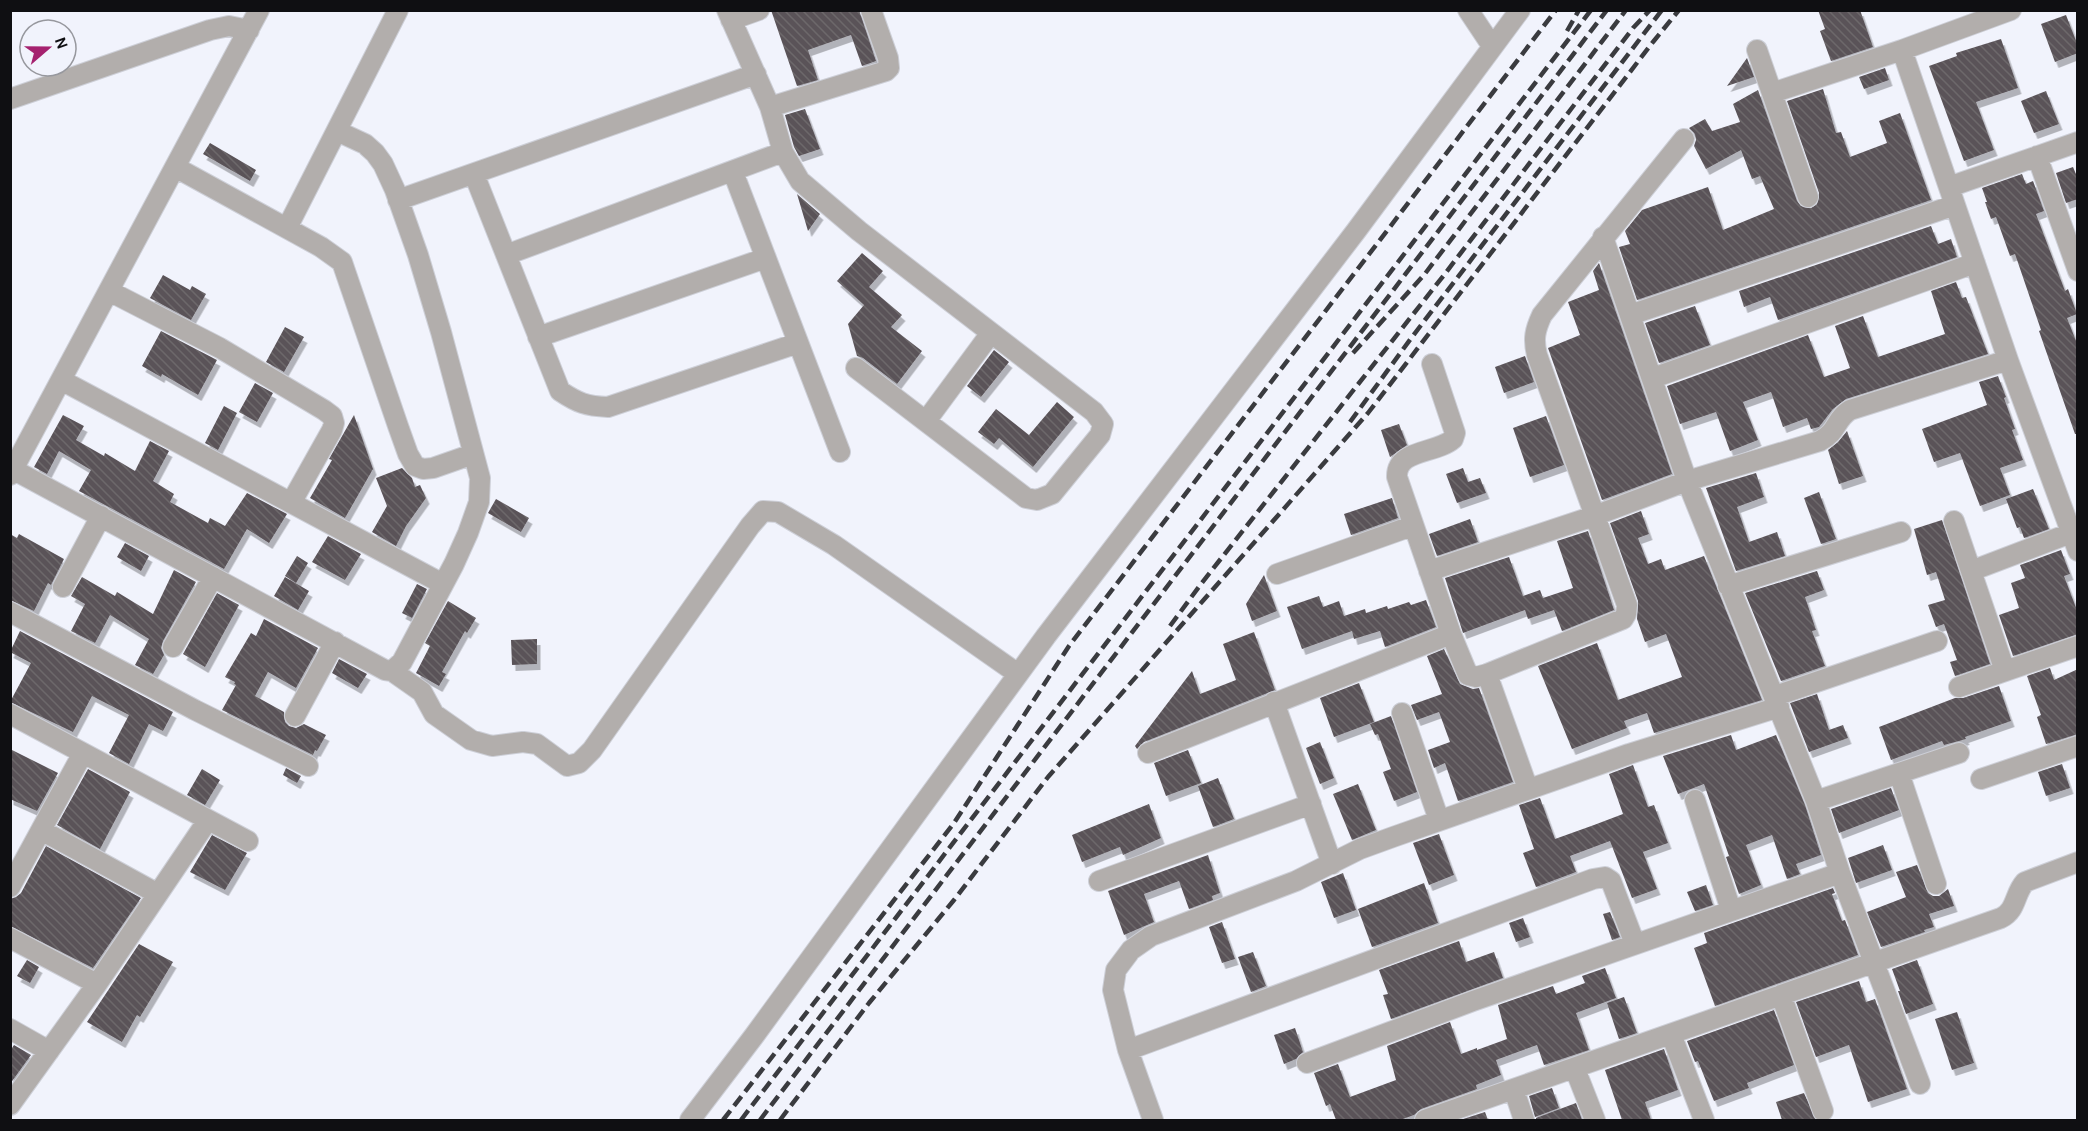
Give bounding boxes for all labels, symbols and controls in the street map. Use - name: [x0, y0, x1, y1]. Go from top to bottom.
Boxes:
- north arrow: [18, 18, 78, 78]
- text: N: [51, 34, 73, 52]

